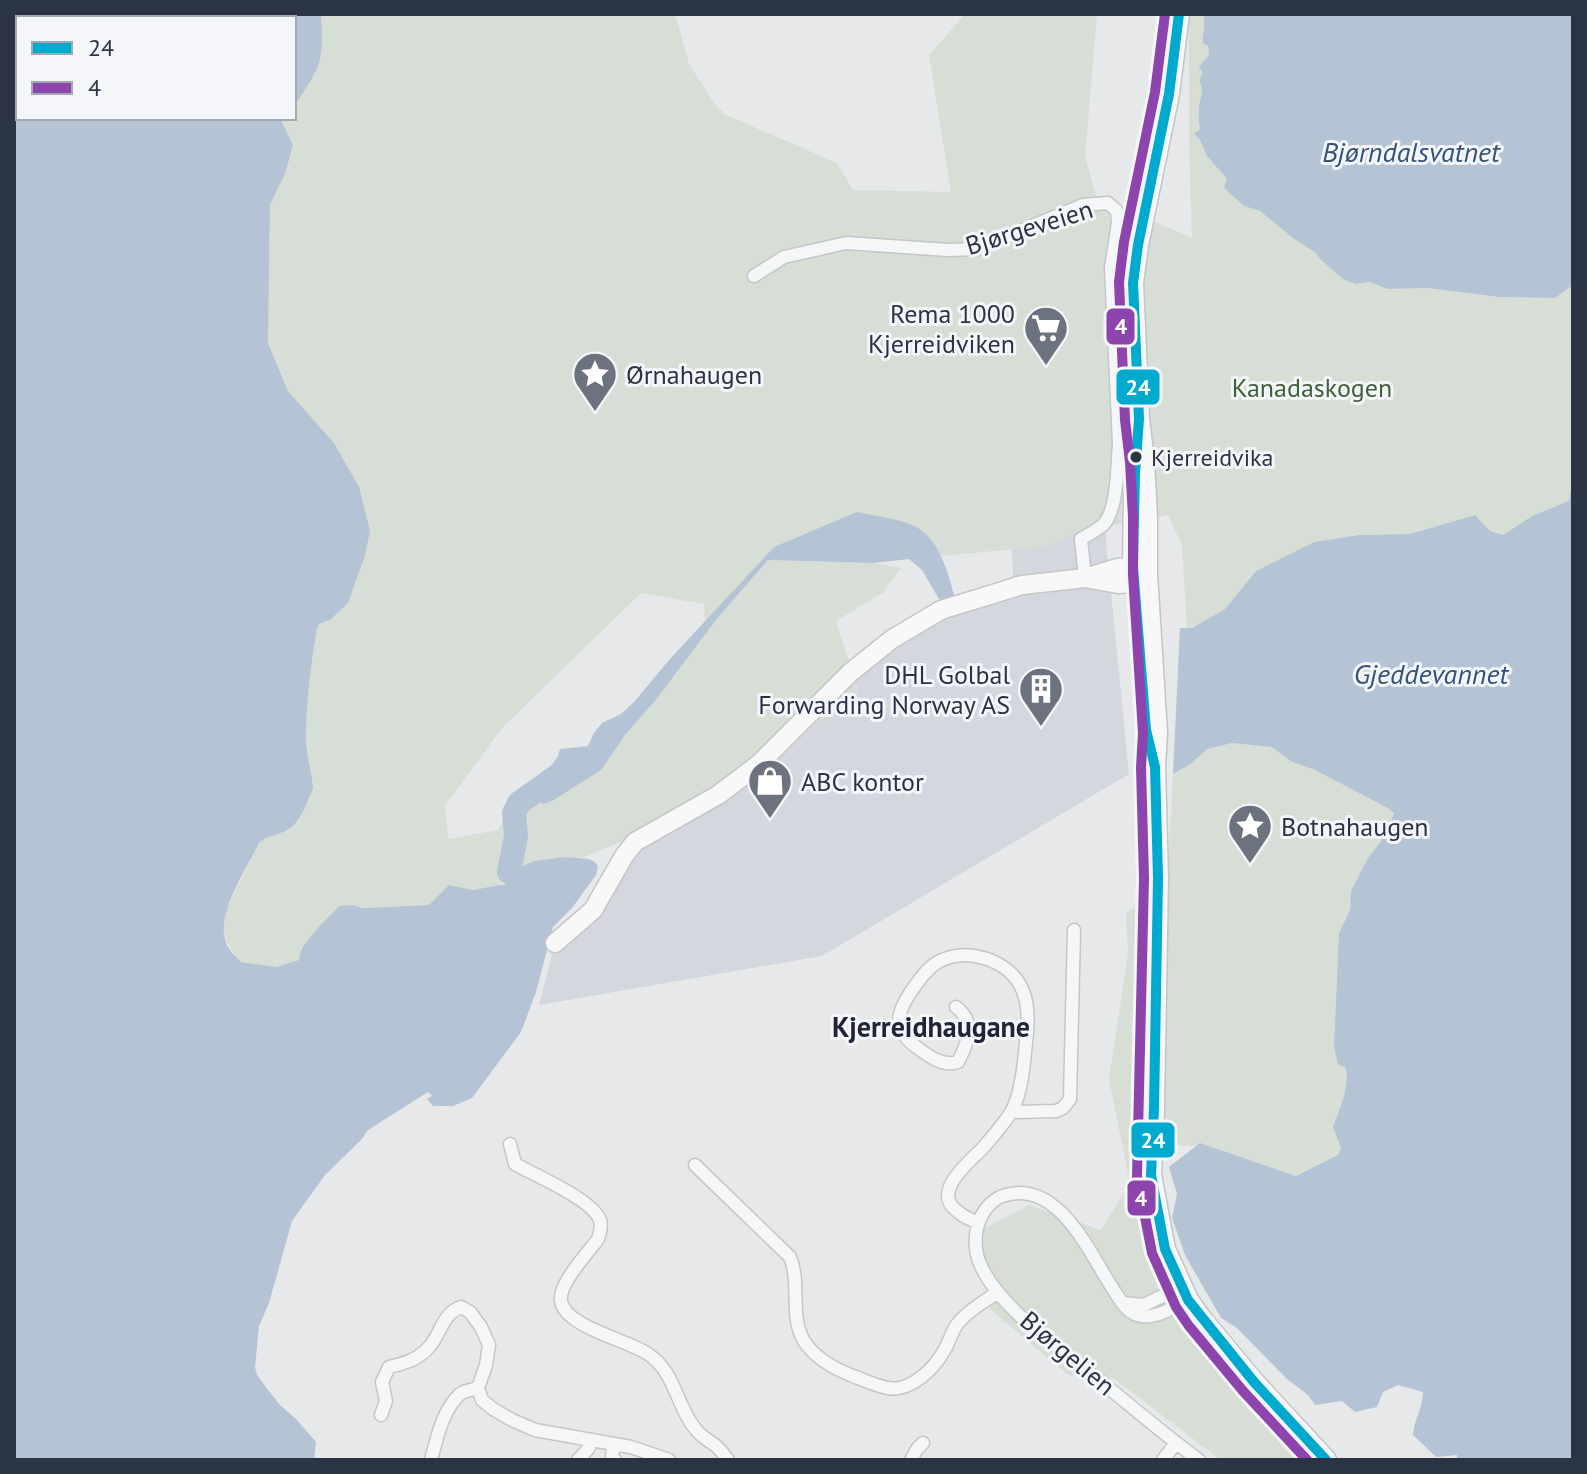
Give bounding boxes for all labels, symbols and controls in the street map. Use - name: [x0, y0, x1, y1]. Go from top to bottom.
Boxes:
- legend: [16, 16, 296, 120]
- text: 24: [88, 32, 114, 63]
- text: 4: [88, 72, 101, 103]
- water label: Bjørndalsvatnet: [1322, 133, 1501, 170]
- street label: Bjørgeveien: [961, 192, 1097, 262]
- place label: Rema 1000 Kjerreidviken: [868, 297, 1015, 360]
- supermarket icon: Rema 1000 Kjerreidviken: [1022, 304, 1070, 367]
- line badge: 4: [1105, 307, 1136, 346]
- text: 4: [1115, 312, 1128, 340]
- place icon: Ørnahaugen: [571, 350, 619, 413]
- place label: Ørnahaugen: [626, 358, 762, 391]
- line badge: 24: [1115, 368, 1161, 406]
- park label: Kanadaskogen: [1232, 371, 1392, 404]
- text: 24: [1126, 373, 1151, 401]
- place label: Kjerreidvika: [1151, 442, 1274, 473]
- marker: Kjerreidvika: [1128, 449, 1144, 465]
- water label: Gjeddevannet: [1354, 655, 1509, 692]
- place label: DHL Golbal Forwarding Norway AS: [758, 658, 1010, 721]
- building icon: DHL Golbal Forwarding Norway AS: [1017, 665, 1065, 728]
- shop icon: ABC kontor: [746, 757, 794, 820]
- place label: ABC kontor: [801, 765, 924, 798]
- place icon: Botnahaugen: [1226, 802, 1274, 865]
- place label: Botnahaugen: [1281, 810, 1429, 843]
- district label: Kjerreidhaugane: [832, 1008, 1030, 1045]
- line badge: 24: [1130, 1121, 1176, 1159]
- text: 24: [1141, 1126, 1166, 1154]
- line badge: 4: [1126, 1179, 1157, 1217]
- text: 4: [1135, 1184, 1148, 1212]
- street label: Bjørgelien: [1014, 1304, 1122, 1402]

